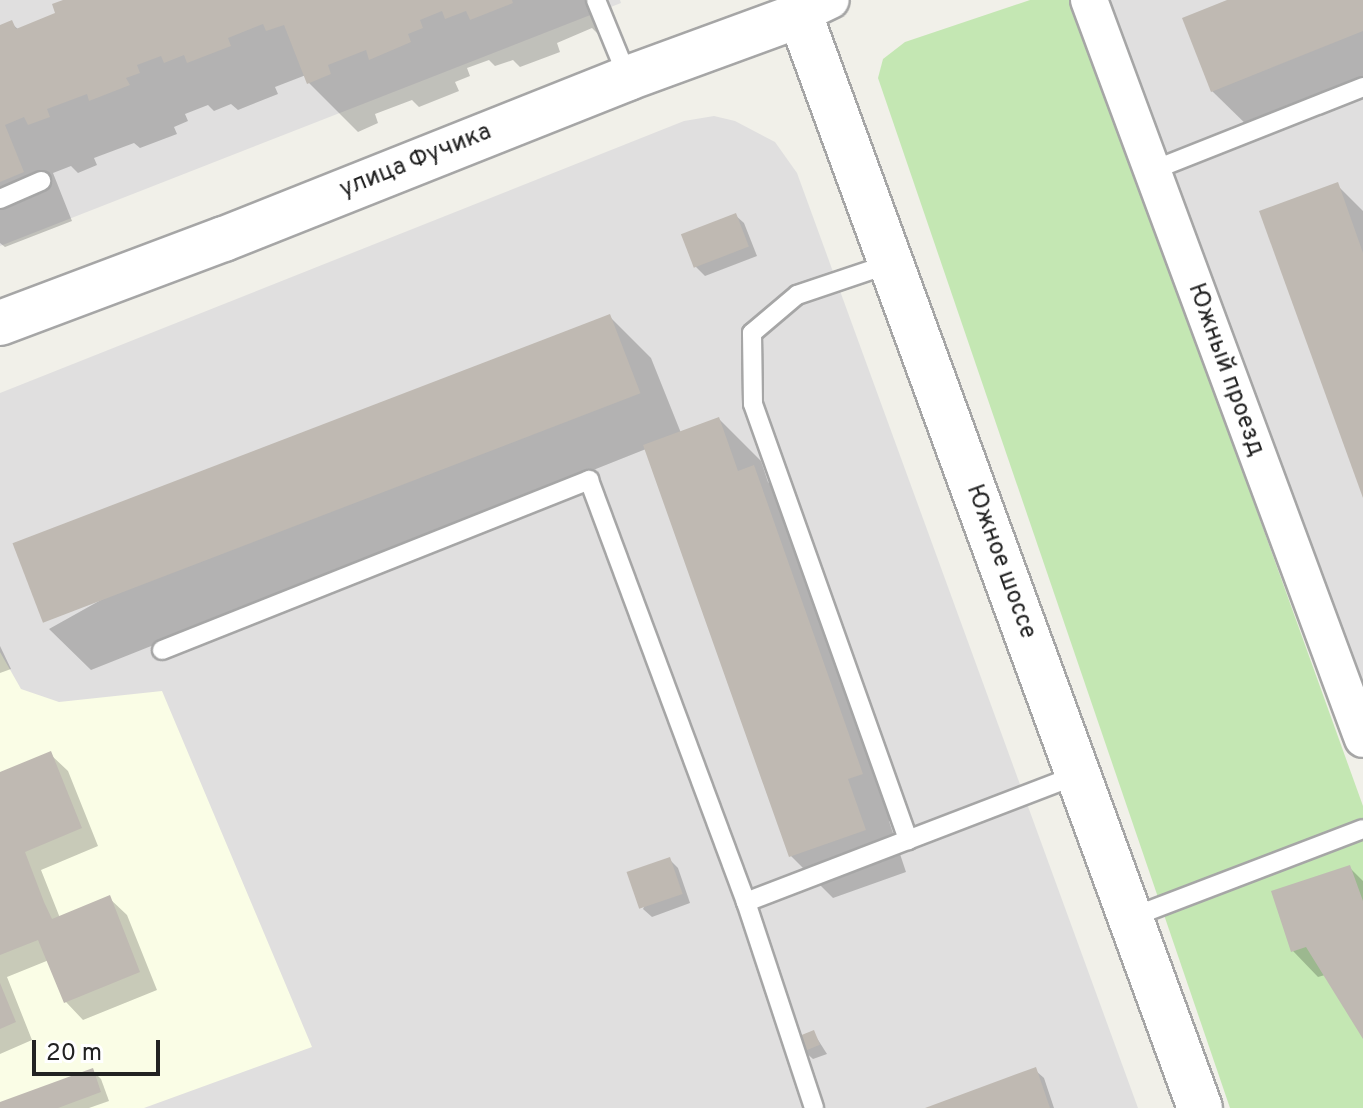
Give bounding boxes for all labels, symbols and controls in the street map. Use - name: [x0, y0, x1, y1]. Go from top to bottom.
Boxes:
- street label: улица Фучика: [336, 119, 496, 205]
- street label: Южный проезд: [1180, 280, 1270, 460]
- street label: Южное шоссе: [959, 481, 1041, 643]
- scale bar: [36, 1024, 164, 1074]
- text: 20 m: [46, 1039, 102, 1069]

